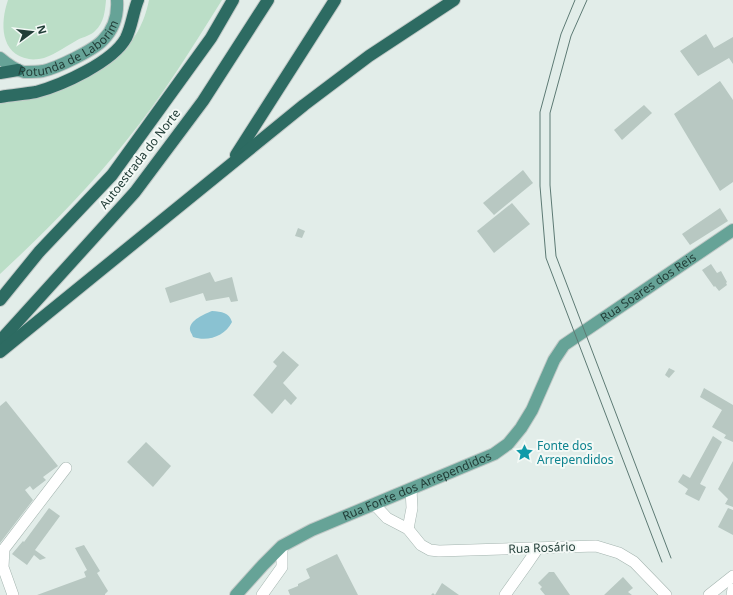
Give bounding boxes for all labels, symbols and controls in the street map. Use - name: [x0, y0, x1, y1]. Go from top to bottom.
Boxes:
- north arrow: [12, 12, 52, 52]
- street label: Rotunda de Laborim: [16, 17, 122, 80]
- text: N: [34, 23, 51, 36]
- street label: Autoestrada do Norte: [95, 105, 184, 212]
- street label: Rua Soares dos Reis: [597, 248, 699, 326]
- place label: Fonte dos Arrependidos: [537, 437, 614, 468]
- place icon: Fonte dos Arrependidos: [514, 443, 534, 463]
- street label: Rua Fonte dos Arrependidos: [340, 447, 494, 524]
- street label: Rua Rosário: [508, 538, 576, 557]

